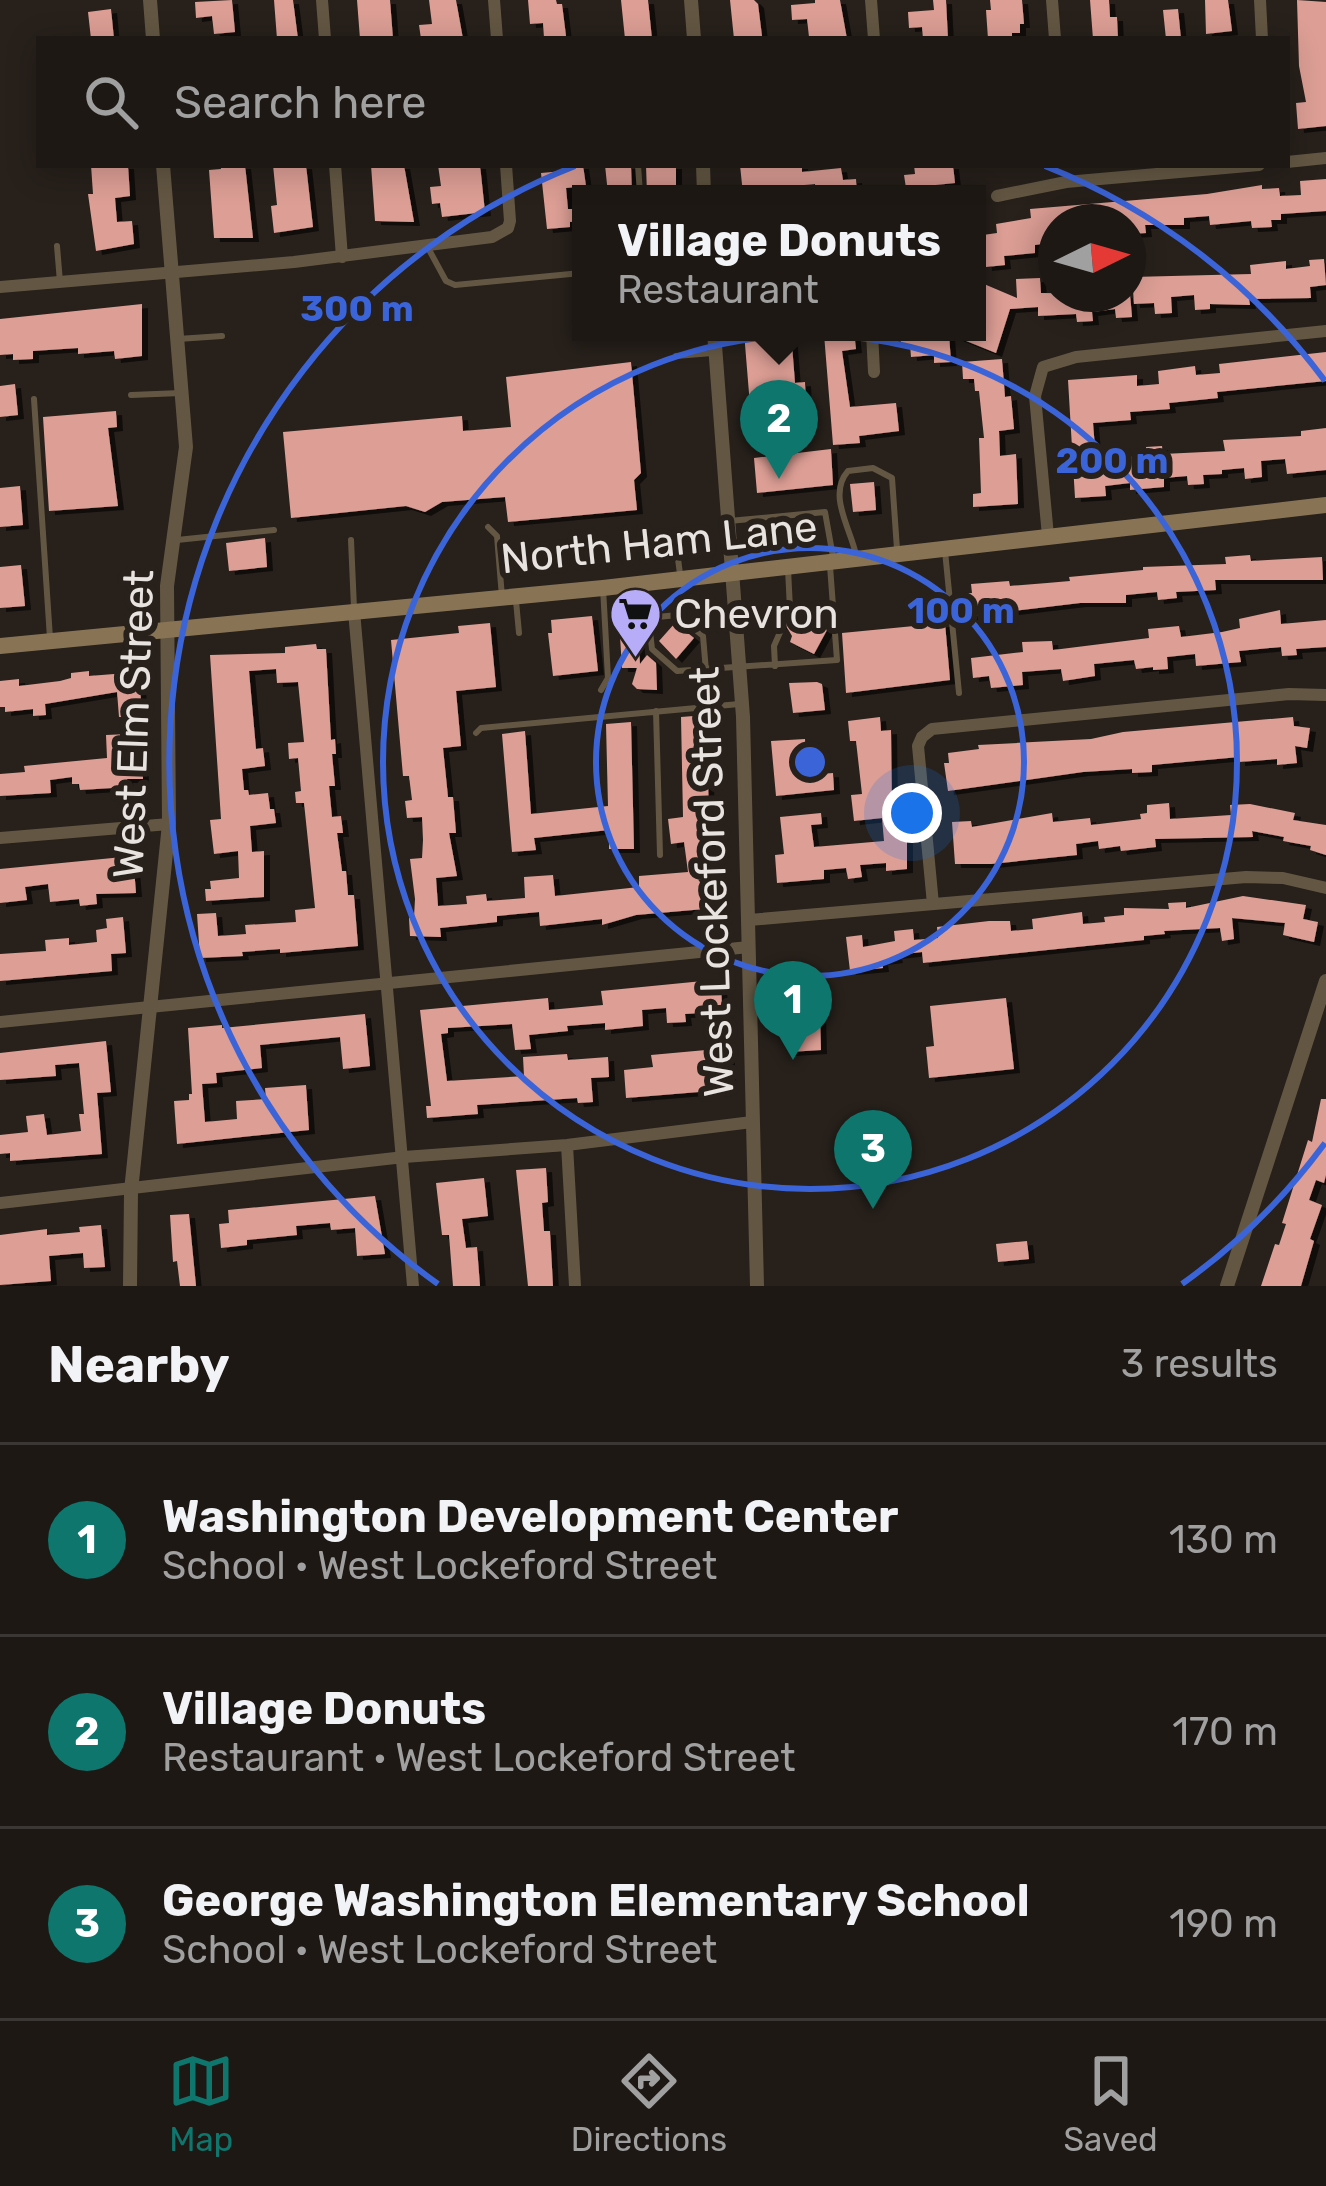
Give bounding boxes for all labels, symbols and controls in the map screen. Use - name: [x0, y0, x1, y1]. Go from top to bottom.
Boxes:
- search box: [36, 36, 1290, 168]
- icon: search: [78, 69, 144, 135]
- text: Search here: [174, 76, 426, 129]
- popup: [572, 185, 986, 341]
- north arrow: [1038, 204, 1146, 312]
- text: Village Donuts: [617, 214, 941, 267]
- text: Restaurant: [617, 267, 819, 313]
- text: 300 m: [300, 287, 414, 330]
- pin: 2: [740, 380, 818, 479]
- text: 200 m: [1055, 439, 1169, 482]
- street label: North Ham Lane: [498, 502, 820, 584]
- street label: West Elm Street: [104, 569, 164, 879]
- supermarket icon: Chevron: [607, 586, 663, 660]
- place label: Chevron: [674, 589, 839, 639]
- text: 100 m: [907, 589, 1015, 632]
- street label: West Lockeford Street: [679, 666, 745, 1098]
- centre of rings: [789, 741, 831, 783]
- your location: [882, 783, 942, 843]
- pin: 1: [754, 961, 832, 1060]
- pin: 3: [834, 1110, 912, 1209]
- text: Nearby: [48, 1334, 230, 1395]
- text: 3 results: [1121, 1341, 1278, 1387]
- text: Washington Development Center: [162, 1490, 898, 1543]
- text: 1: [77, 1517, 97, 1563]
- text: 130 m: [1169, 1517, 1278, 1563]
- text: School · West Lockeford Street: [162, 1543, 717, 1589]
- text: Village Donuts: [162, 1682, 486, 1735]
- text: 2: [74, 1709, 100, 1755]
- text: 170 m: [1172, 1709, 1278, 1755]
- text: Restaurant · West Lockeford Street: [162, 1735, 795, 1781]
- text: George Washington Elementary School: [162, 1874, 1030, 1927]
- text: 3: [74, 1901, 100, 1947]
- text: 190 m: [1169, 1901, 1278, 1947]
- text: School · West Lockeford Street: [162, 1927, 717, 1973]
- tab: Map: [168, 2048, 234, 2159]
- tab: Directions: [571, 2048, 727, 2159]
- tab: Saved: [1064, 2048, 1158, 2159]

